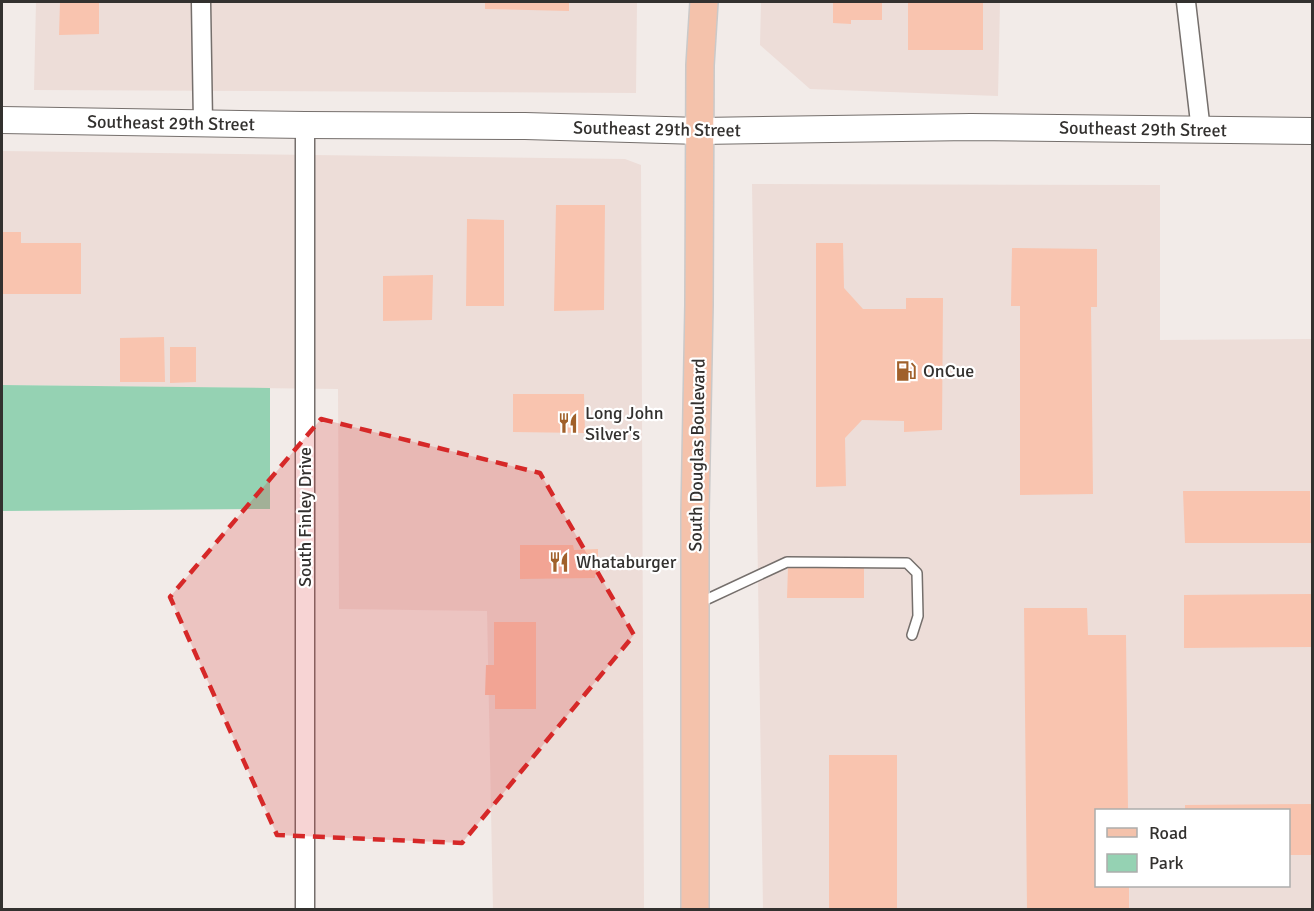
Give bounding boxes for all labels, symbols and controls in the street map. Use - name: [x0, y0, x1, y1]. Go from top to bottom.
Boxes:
- street label: Southeast 29th Street: [87, 111, 255, 135]
- street label: Southeast 29th Street: [573, 117, 741, 141]
- street label: Southeast 29th Street: [1059, 117, 1227, 141]
- street label: South Douglas Boulevard: [684, 358, 710, 552]
- fuel station icon: OnCue: [894, 359, 918, 383]
- place label: OnCue: [923, 360, 974, 382]
- place label: Long John Silver's: [585, 402, 664, 445]
- restaurant icon: Long John Silver's: [556, 411, 580, 435]
- street label: South Finley Drive: [294, 447, 316, 587]
- restaurant icon: Whataburger: [547, 550, 571, 574]
- place label: Whataburger: [576, 551, 677, 573]
- legend: [1095, 809, 1290, 887]
- text: Road: [1149, 822, 1188, 844]
- text: Park: [1149, 852, 1184, 874]

